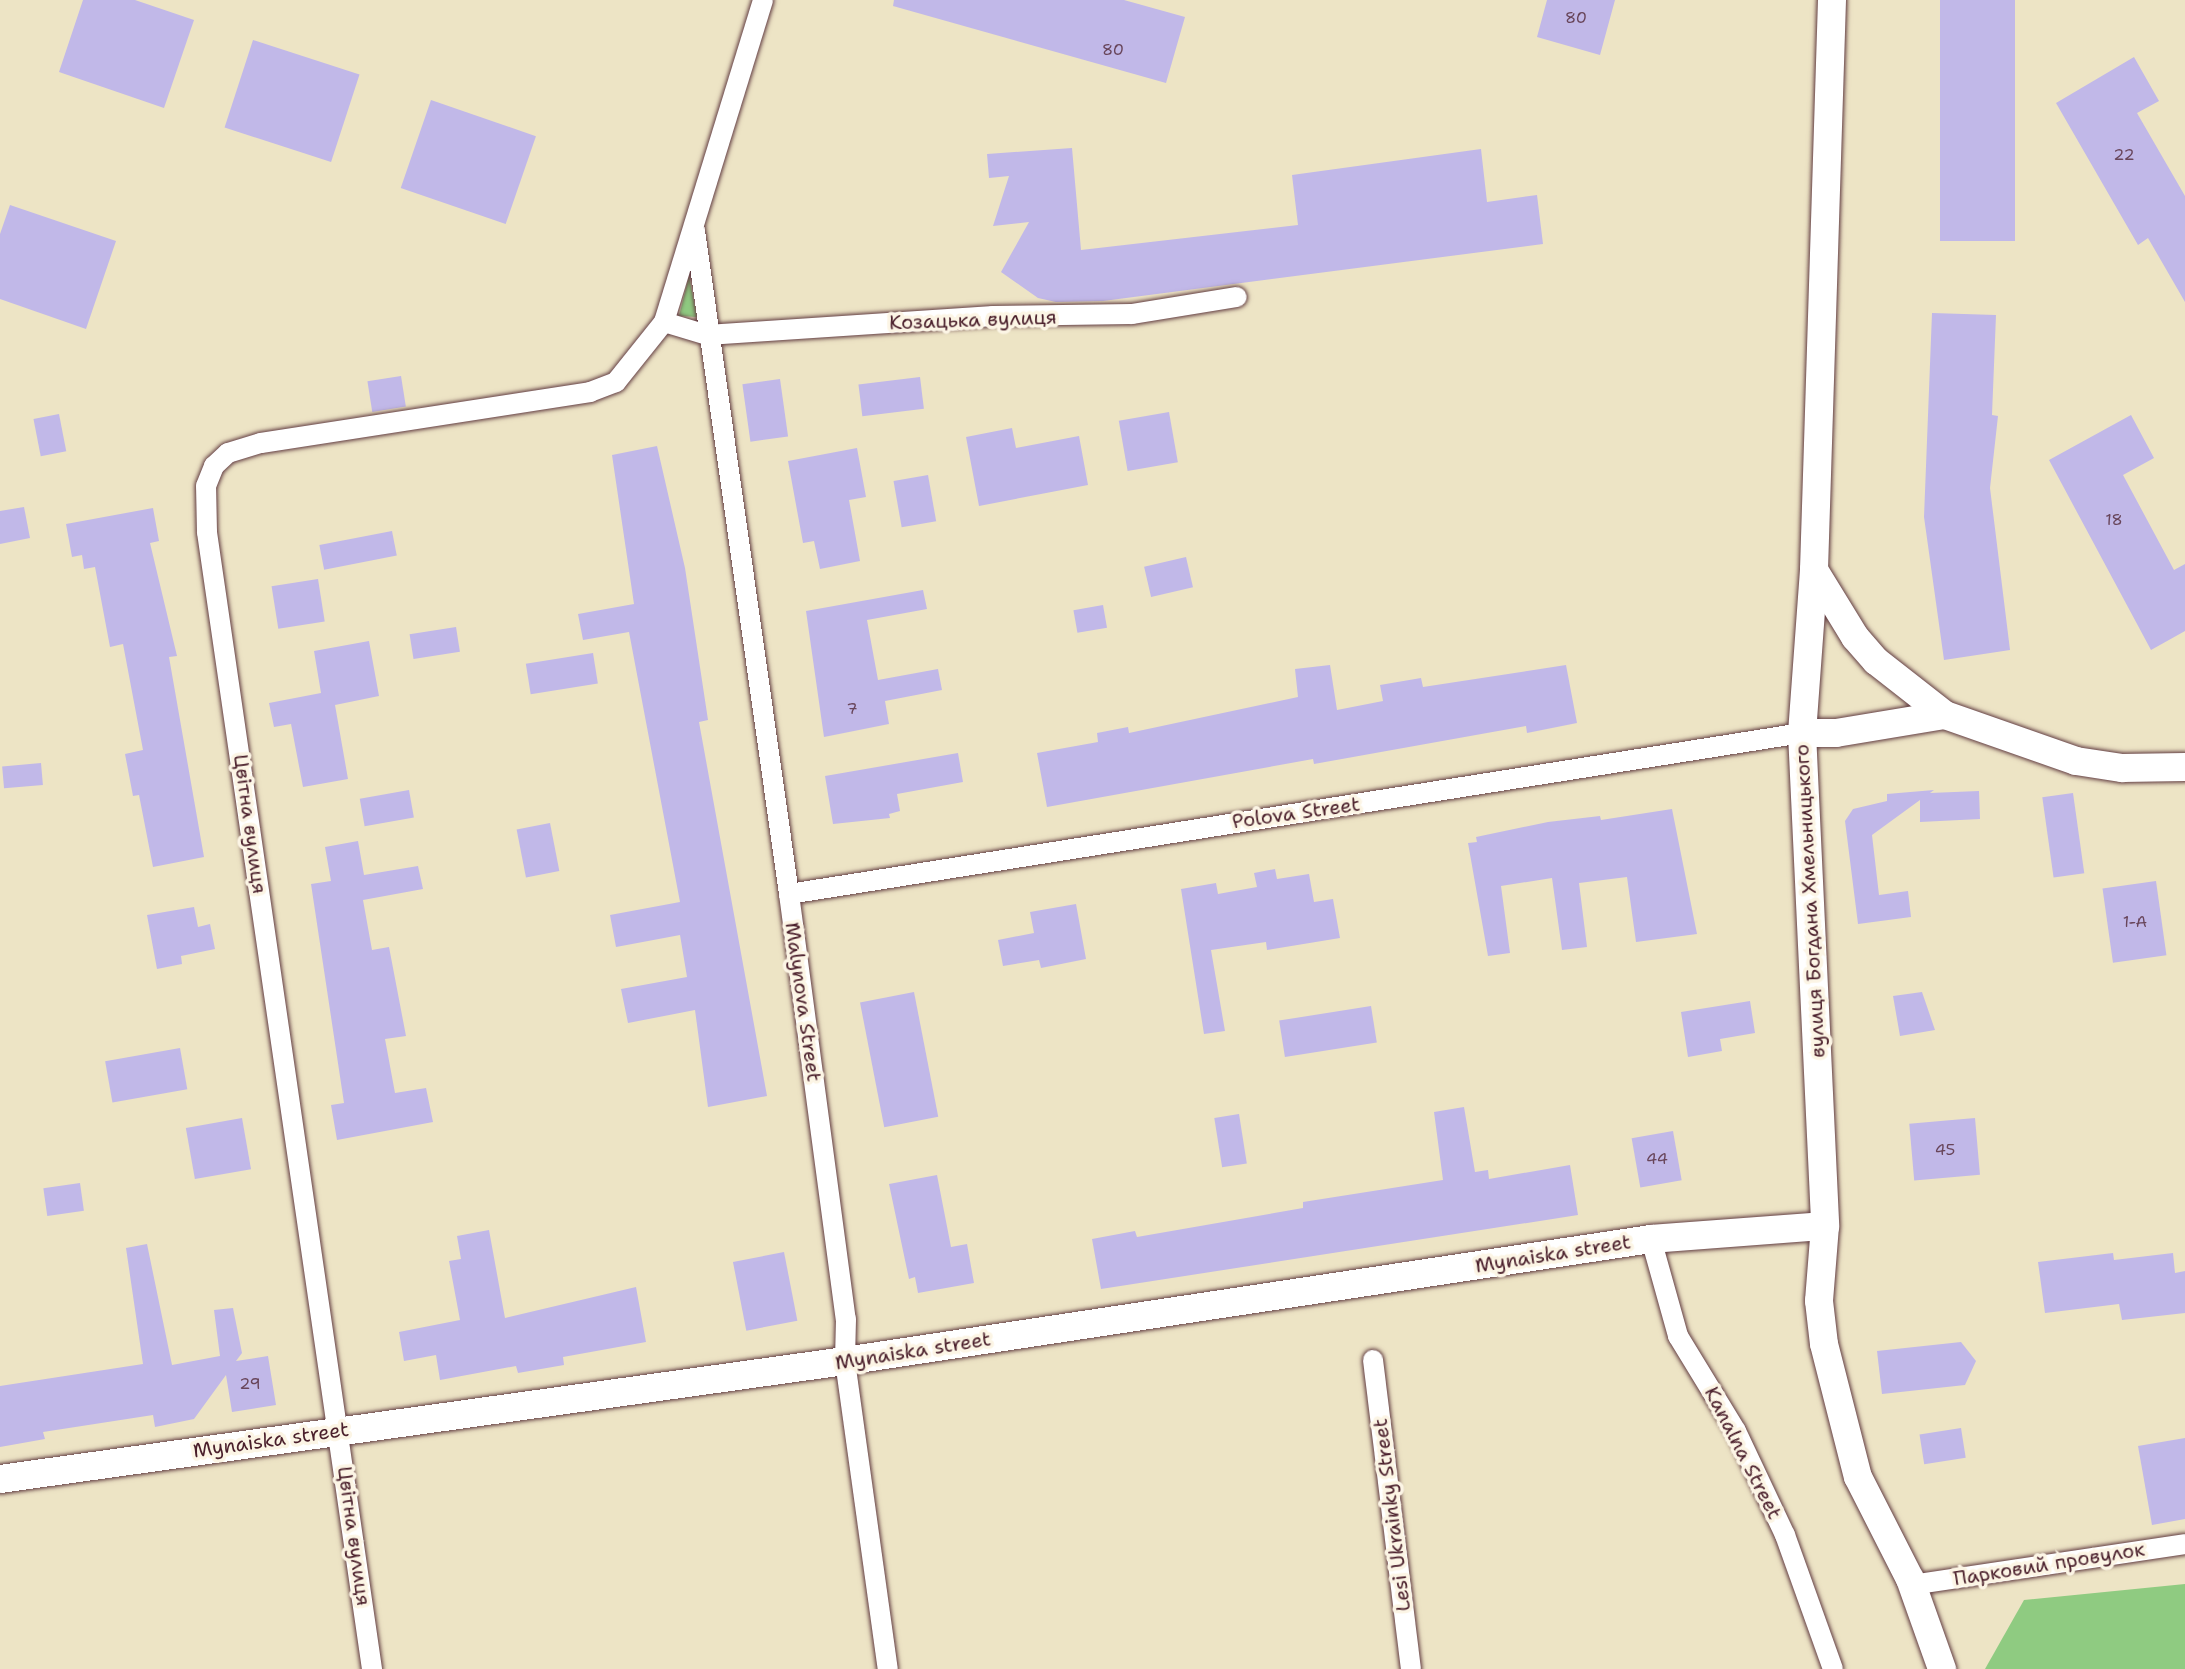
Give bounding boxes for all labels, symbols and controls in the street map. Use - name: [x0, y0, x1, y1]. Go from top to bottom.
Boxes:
- house number: 80: [1565, 8, 1587, 28]
- house number: 80: [1102, 40, 1124, 60]
- house number: 22: [2113, 145, 2135, 165]
- street label: Козацька вулиця: [889, 305, 1057, 335]
- house number: 18: [2105, 510, 2123, 530]
- house number: 7: [846, 699, 858, 719]
- street label: вулиця Богдана Хмельницького: [1790, 744, 1830, 1058]
- street label: Цвітна вулиця: [228, 753, 272, 895]
- street label: Polova Street: [1230, 792, 1362, 834]
- house number: 1-А: [2123, 912, 2147, 932]
- street label: Malynova Street: [780, 921, 826, 1083]
- house number: 45: [1935, 1140, 1955, 1160]
- house number: 44: [1646, 1149, 1668, 1169]
- street label: Mynaiska street: [1473, 1230, 1633, 1278]
- street label: Mynaiska street: [833, 1327, 993, 1375]
- house number: 29: [239, 1374, 261, 1394]
- street label: Kanalna Street: [1699, 1383, 1787, 1523]
- street label: Mynaiska street: [191, 1417, 351, 1463]
- street label: Lesi Ukrainky Street: [1368, 1417, 1416, 1613]
- street label: Цвітна вулиця: [332, 1465, 376, 1607]
- street label: Парковий провулок: [1952, 1537, 2146, 1591]

